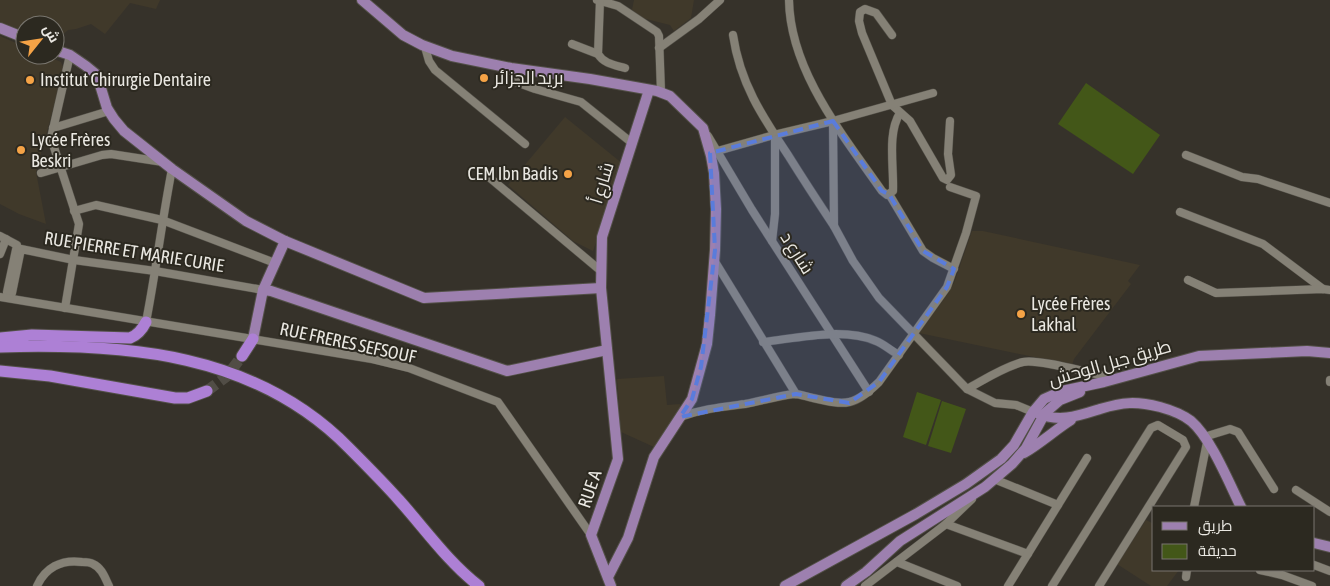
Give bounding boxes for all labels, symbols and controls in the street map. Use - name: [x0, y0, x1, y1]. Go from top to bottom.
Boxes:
- north arrow: [15, 15, 65, 65]
- text: ش: [39, 22, 63, 46]
- place label: بريد الجزائر: [493, 67, 564, 89]
- place label: Institut Chirurgie Dentaire: [40, 69, 211, 90]
- marker: بريد الجزائر: [478, 72, 490, 84]
- marker: Institut Chirurgie Dentaire: [24, 74, 36, 86]
- place label: Lycée Frères Beskri: [31, 129, 110, 171]
- marker: Lycée Frères Beskri: [15, 144, 27, 156]
- street label: شارع أ: [585, 160, 620, 207]
- place label: CEM Ibn Badis: [467, 163, 558, 184]
- marker: CEM Ibn Badis: [562, 168, 574, 180]
- street label: RUE PIERRE ET MARIE CURIE: [43, 227, 226, 276]
- street label: شارع د: [775, 228, 819, 279]
- place label: Lycée Frères Lakhal: [1031, 293, 1110, 335]
- marker: Lycée Frères Lakhal: [1015, 308, 1027, 320]
- street label: RUE FRERES SEFSOUF: [278, 318, 419, 367]
- street label: طريق جبل الوحش: [1046, 335, 1174, 392]
- street label: RUE A: [573, 467, 606, 510]
- legend: [1152, 506, 1315, 571]
- text: طريق: [1198, 517, 1232, 536]
- text: حديقة: [1198, 542, 1237, 559]

